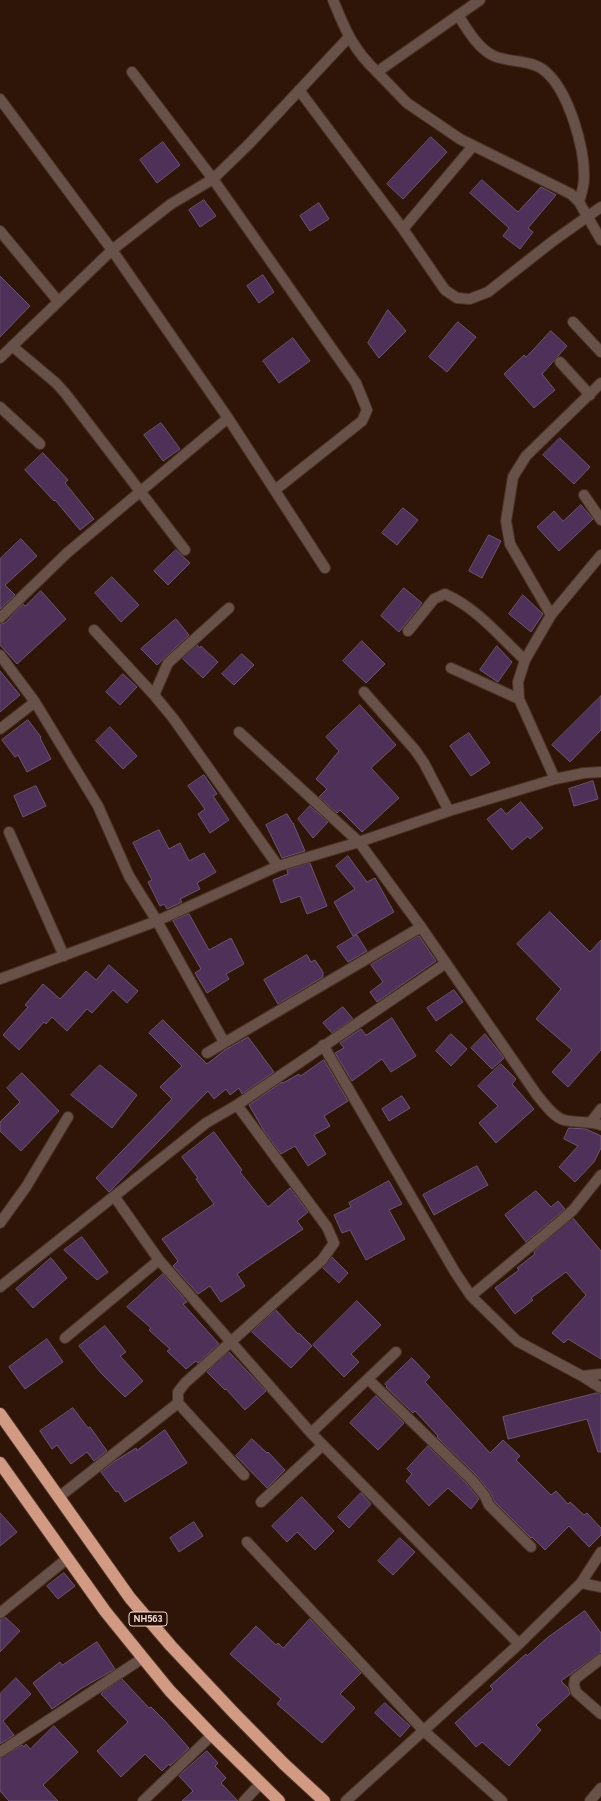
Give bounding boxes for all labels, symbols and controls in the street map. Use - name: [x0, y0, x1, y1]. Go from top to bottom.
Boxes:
- road number: NH563: [129, 1612, 167, 1626]

